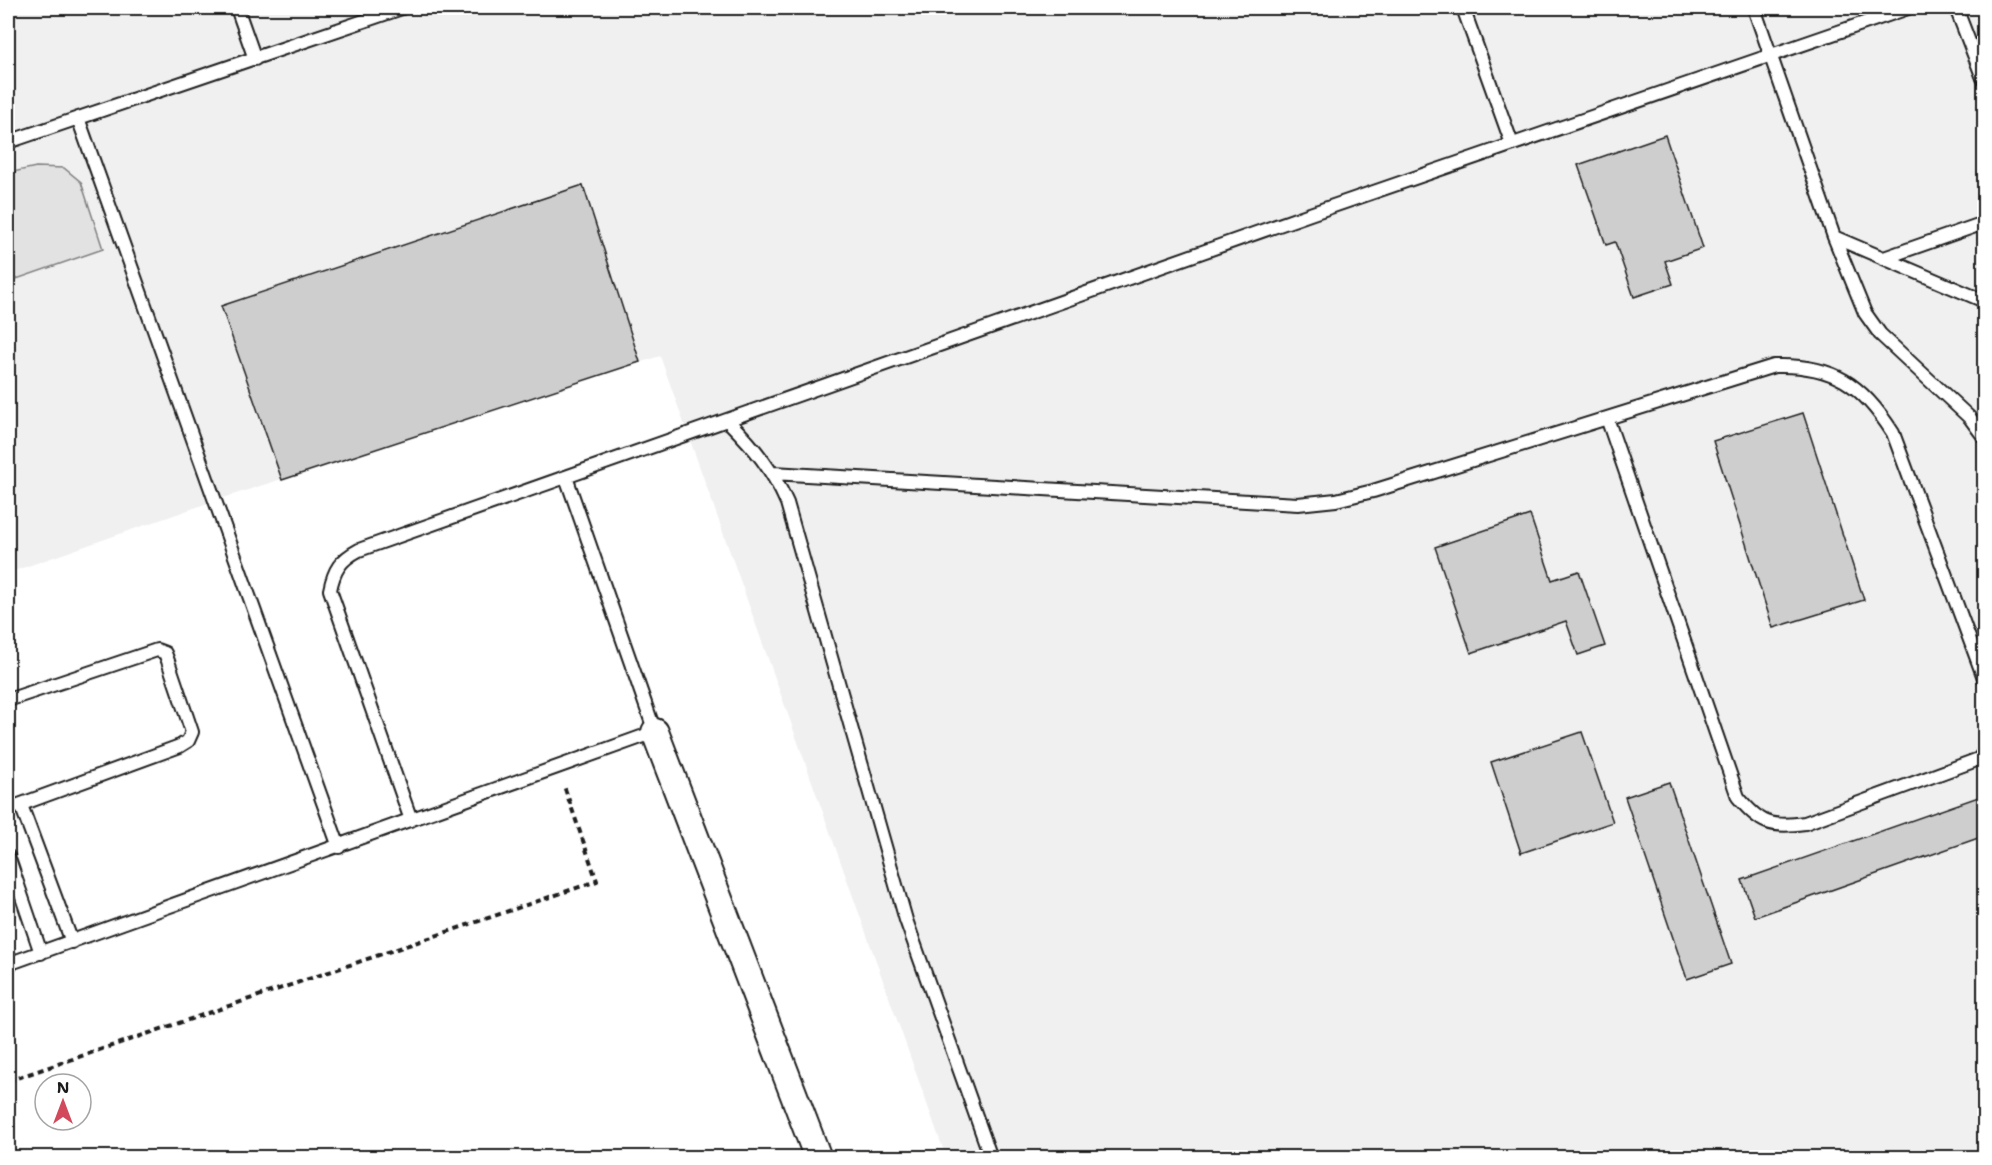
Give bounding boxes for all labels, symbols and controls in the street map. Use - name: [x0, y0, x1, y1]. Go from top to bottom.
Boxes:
- north arrow: [33, 1072, 93, 1132]
- text: N: [57, 1077, 69, 1098]

